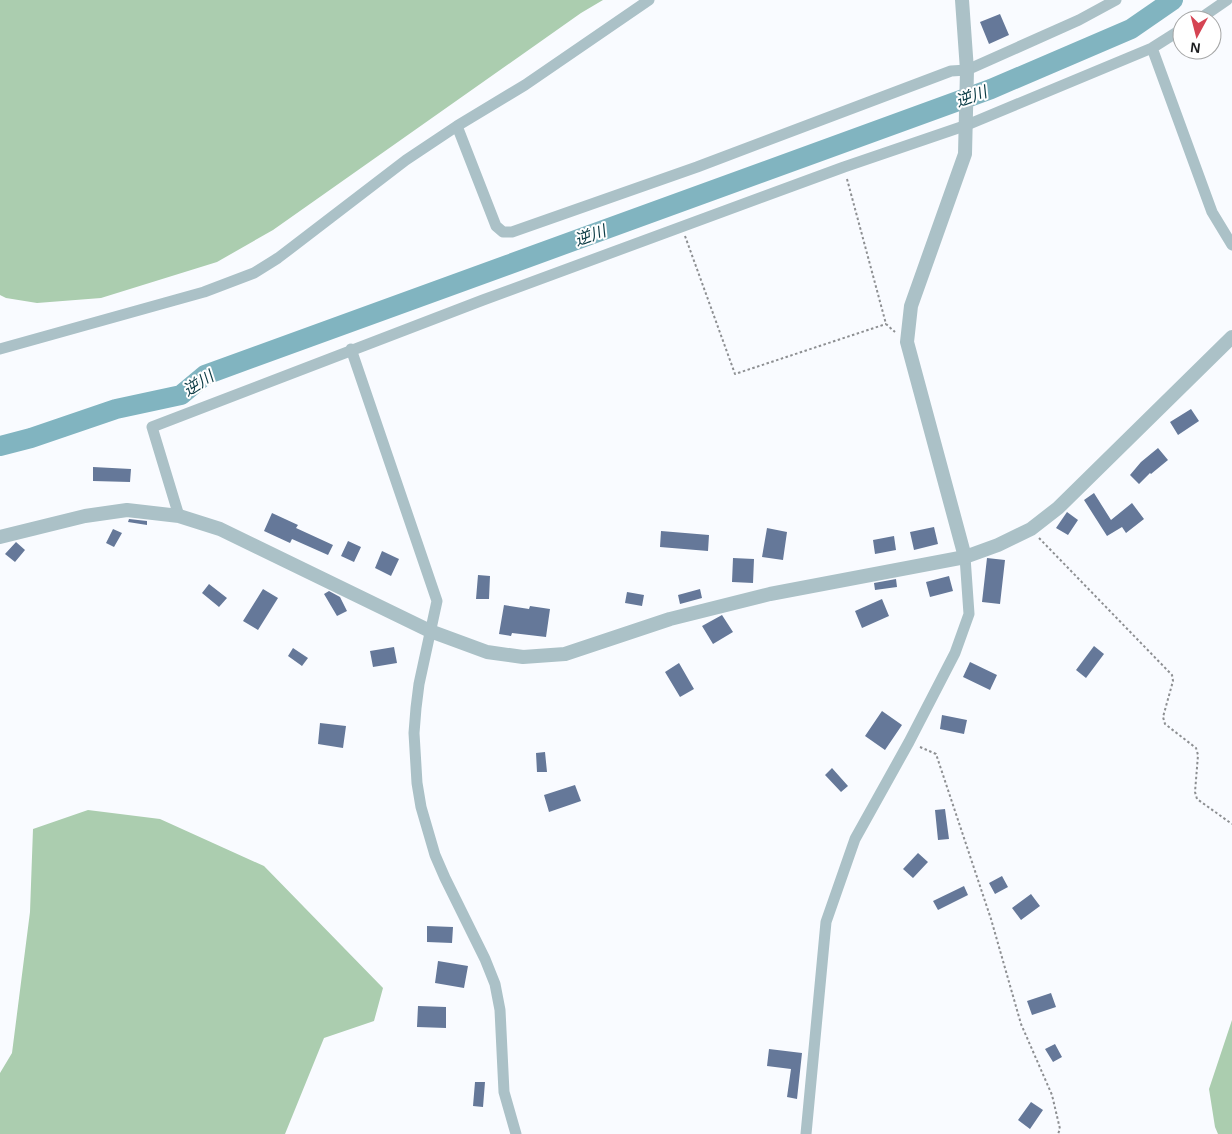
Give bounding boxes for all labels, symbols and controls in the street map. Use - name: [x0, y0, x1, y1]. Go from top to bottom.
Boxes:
- north arrow: [1172, 10, 1222, 60]
- text: N: [1189, 39, 1201, 56]
- water label: 逆川: [953, 82, 991, 110]
- water label: 逆川: [572, 221, 610, 249]
- water label: 逆川: [180, 367, 218, 399]

